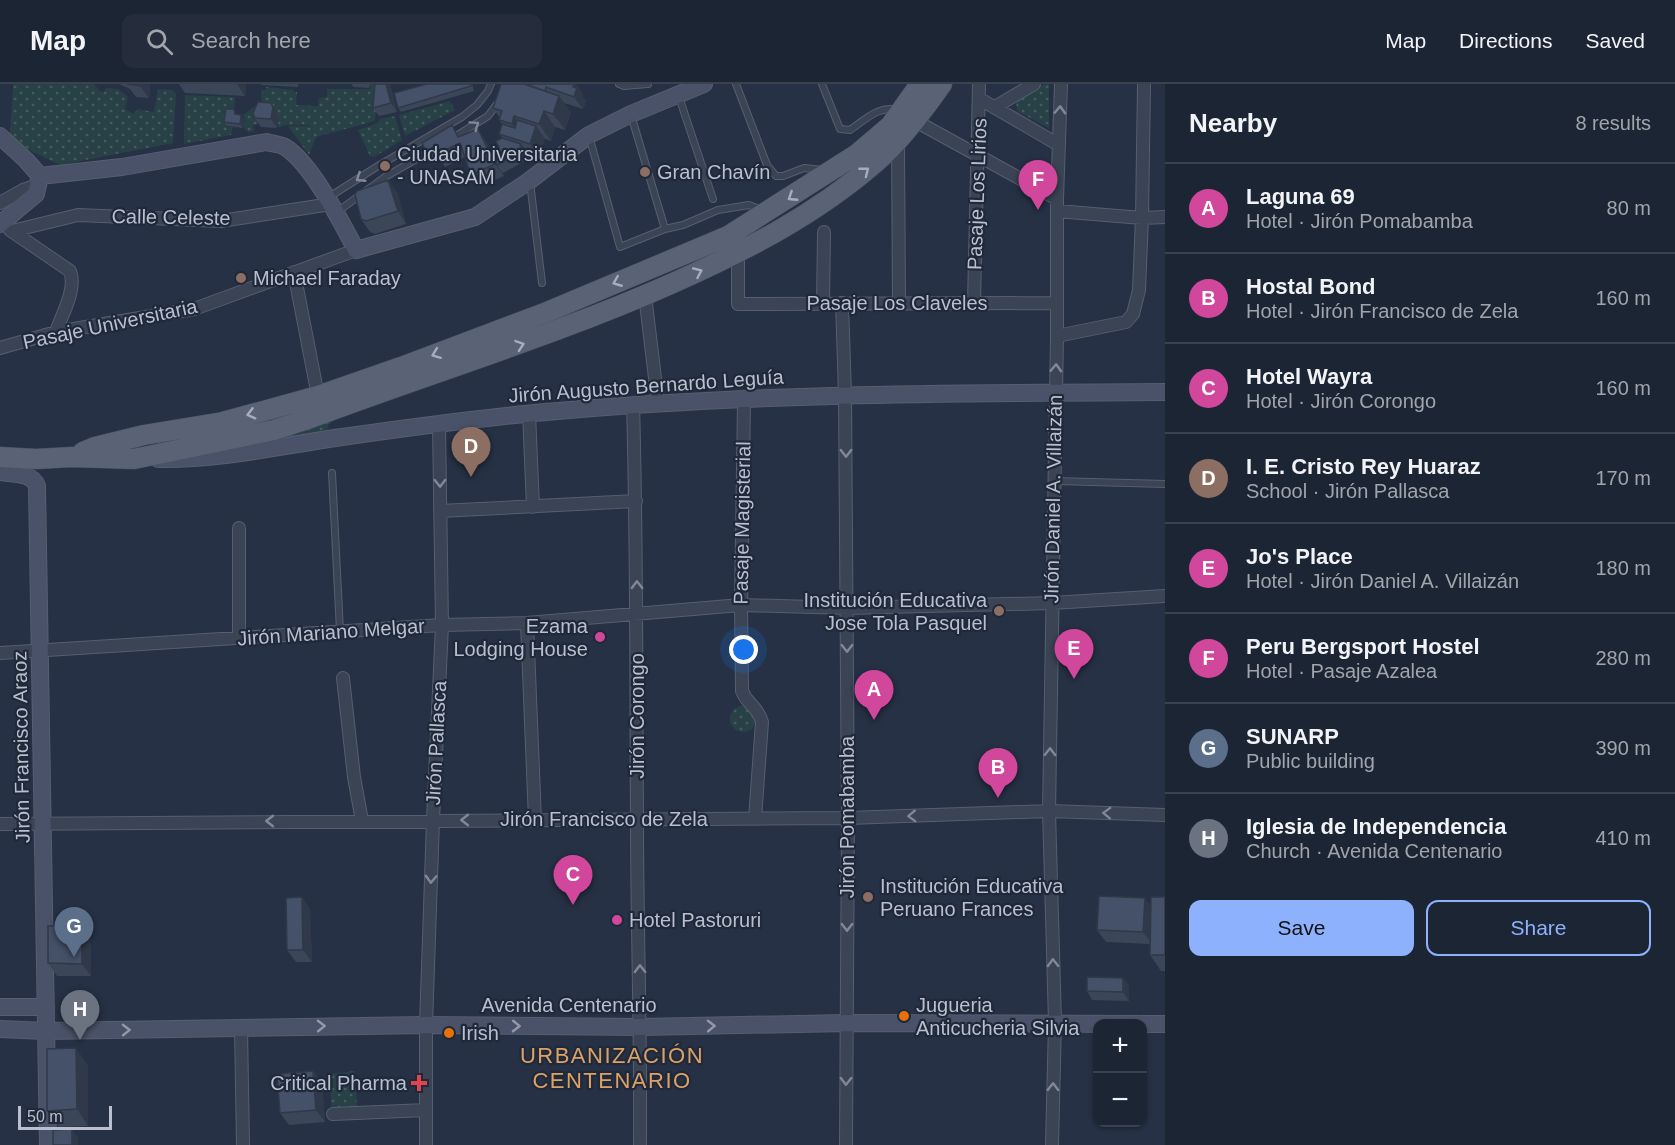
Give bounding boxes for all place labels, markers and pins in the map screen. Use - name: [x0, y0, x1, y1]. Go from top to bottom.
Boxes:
- place label: Ciudad Universitaria - UNASAM: [397, 143, 578, 188]
- marker: Ciudad Universitaria - UNASAM: [378, 159, 392, 173]
- pin: F: [1018, 160, 1058, 210]
- place label: Gran Chavín: [657, 161, 770, 183]
- marker: Gran Chavín: [638, 165, 652, 179]
- place label: Michael Faraday: [253, 267, 401, 289]
- marker: Michael Faraday: [234, 271, 248, 285]
- pin: D: [452, 428, 490, 477]
- place label: Institución Educativa Jose Tola Pasquel: [804, 589, 988, 634]
- marker: Institución Educativa Jose Tola Pasquel: [992, 604, 1006, 618]
- place label: Ezama Lodging House: [453, 615, 589, 660]
- marker: Ezama Lodging House: [593, 630, 607, 644]
- pin: E: [1054, 630, 1094, 679]
- pin: A: [854, 670, 894, 720]
- pin: B: [978, 748, 1018, 798]
- pin: C: [554, 856, 592, 905]
- place label: Institución Educativa Peruano Frances: [880, 875, 1064, 920]
- marker: Institución Educativa Peruano Frances: [861, 890, 875, 904]
- pin: G: [54, 908, 94, 957]
- place label: Hotel Pastoruri: [629, 909, 761, 931]
- marker: Hotel Pastoruri: [610, 913, 624, 927]
- pin: H: [60, 990, 100, 1040]
- place label: Jugueria Anticucheria Silvia: [916, 994, 1080, 1039]
- marker: Jugueria Anticucheria Silvia: [897, 1009, 911, 1023]
- place label: Irish: [461, 1022, 499, 1044]
- marker: Irish: [442, 1026, 456, 1040]
- place label: Critical Pharma: [270, 1072, 408, 1094]
- marker: Critical Pharma: [412, 1076, 426, 1090]

